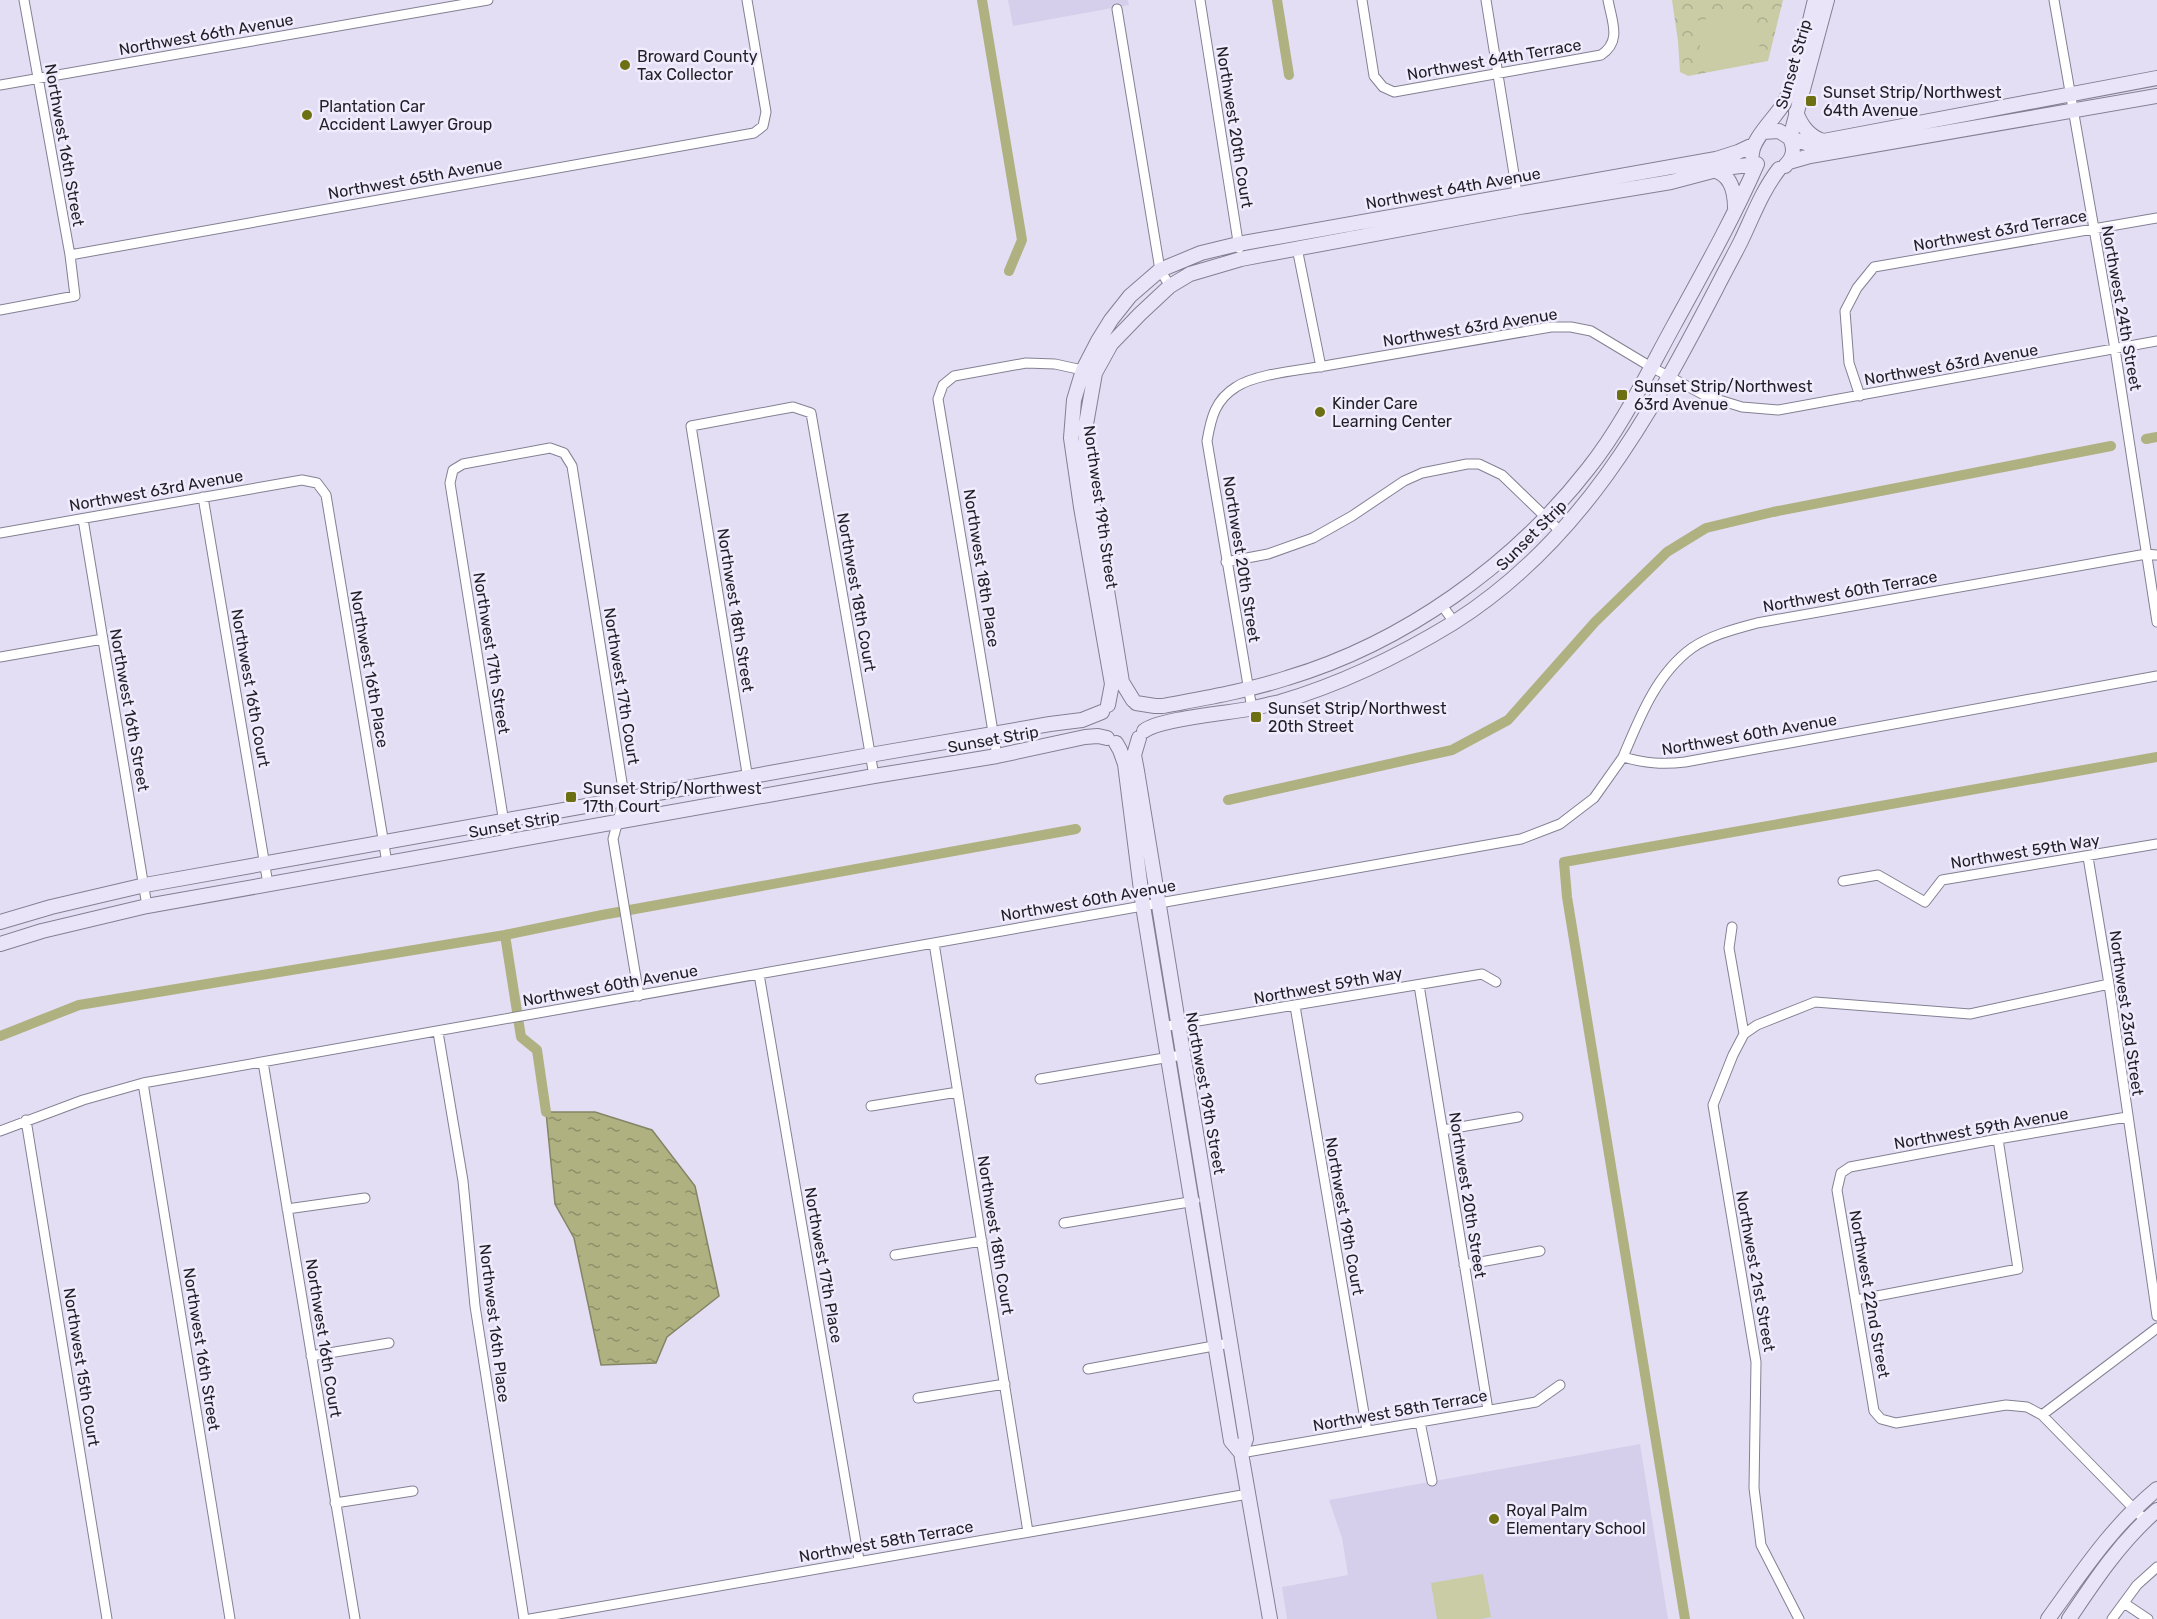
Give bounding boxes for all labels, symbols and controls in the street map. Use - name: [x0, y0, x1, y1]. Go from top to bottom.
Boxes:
- street label: Northwest 66th Avenue: [117, 10, 295, 59]
- street label: Sunset Strip: [1772, 17, 1815, 111]
- street label: Northwest 64th Terrace: [1405, 35, 1583, 84]
- street label: Northwest 20th Court: [1212, 45, 1257, 209]
- place label: Broward County Tax Collector: [637, 47, 758, 84]
- marker: Broward County Tax Collector: [618, 58, 632, 72]
- street label: Northwest 16th Street: [41, 62, 88, 228]
- place label: Sunset Strip/Northwest 64th Avenue: [1823, 83, 2001, 120]
- marker: Sunset Strip/Northwest 64th Avenue: [1804, 94, 1818, 108]
- place label: Plantation Car Accident Lawyer Group: [319, 97, 492, 134]
- marker: Plantation Car Accident Lawyer Group: [300, 108, 314, 122]
- street label: Northwest 65th Avenue: [326, 154, 504, 203]
- street label: Northwest 64th Avenue: [1364, 164, 1542, 213]
- street label: Northwest 63rd Terrace: [1912, 206, 2088, 255]
- street label: Northwest 24th Street: [2098, 224, 2145, 392]
- street label: Northwest 63rd Avenue: [1381, 304, 1559, 351]
- street label: Northwest 63rd Avenue: [1863, 340, 2040, 389]
- place label: Sunset Strip/Northwest 63rd Avenue: [1634, 377, 1812, 414]
- marker: Sunset Strip/Northwest 63rd Avenue: [1615, 388, 1629, 402]
- place label: Kinder Care Learning Center: [1332, 394, 1452, 431]
- marker: Kinder Care Learning Center: [1313, 405, 1327, 419]
- street label: Northwest 19th Street: [1080, 424, 1121, 590]
- street label: Northwest 63rd Avenue: [68, 466, 245, 515]
- street label: Northwest 20th Street: [1219, 475, 1264, 643]
- street label: Northwest 18th Place: [960, 488, 1003, 649]
- street label: Sunset Strip: [1492, 496, 1571, 575]
- street label: Northwest 18th Court: [833, 511, 880, 673]
- street label: Northwest 18th Street: [713, 527, 758, 693]
- street label: Northwest 60th Terrace: [1761, 567, 1939, 616]
- street label: Northwest 17th Street: [469, 571, 514, 735]
- street label: Northwest 16th Place: [346, 589, 393, 749]
- street label: Northwest 17th Court: [600, 606, 643, 766]
- street label: Northwest 16th Court: [227, 607, 274, 769]
- street label: Northwest 16th Street: [106, 627, 153, 793]
- place label: Sunset Strip/Northwest 20th Street: [1268, 699, 1446, 736]
- marker: Sunset Strip/Northwest 20th Street: [1249, 710, 1263, 724]
- street label: Northwest 60th Avenue: [1660, 710, 1838, 759]
- street label: Sunset Strip: [946, 722, 1040, 757]
- place label: Sunset Strip/Northwest 17th Court: [583, 779, 761, 816]
- marker: Sunset Strip/Northwest 17th Court: [564, 790, 578, 804]
- street label: Sunset Strip: [467, 807, 561, 842]
- street label: Northwest 59th Way: [1949, 830, 2101, 873]
- street label: Northwest 60th Avenue: [999, 876, 1177, 925]
- street label: Northwest 23rd Street: [2105, 929, 2148, 1097]
- street label: Northwest 60th Avenue: [521, 961, 699, 1010]
- street label: Northwest 59th Way: [1252, 963, 1404, 1008]
- street label: Northwest 19th Street: [1182, 1010, 1229, 1176]
- street label: Northwest 59th Avenue: [1892, 1104, 2070, 1153]
- street label: Northwest 20th Street: [1445, 1111, 1490, 1279]
- street label: Northwest 19th Court: [1321, 1136, 1368, 1297]
- street label: Northwest 18th Court: [974, 1154, 1017, 1316]
- street label: Northwest 17th Place: [800, 1186, 847, 1345]
- street label: Northwest 21st Street: [1732, 1189, 1779, 1353]
- street label: Northwest 22nd Street: [1845, 1209, 1894, 1380]
- street label: Northwest 16th Place: [475, 1243, 514, 1403]
- street label: Northwest 16th Court: [302, 1257, 345, 1419]
- street label: Northwest 16th Street: [179, 1266, 224, 1432]
- street label: Northwest 15th Court: [60, 1286, 103, 1448]
- street label: Northwest 58th Terrace: [1311, 1386, 1489, 1435]
- place label: Royal Palm Elementary School: [1506, 1501, 1646, 1538]
- marker: Royal Palm Elementary School: [1487, 1512, 1501, 1526]
- street label: Northwest 58th Terrace: [797, 1517, 975, 1566]

